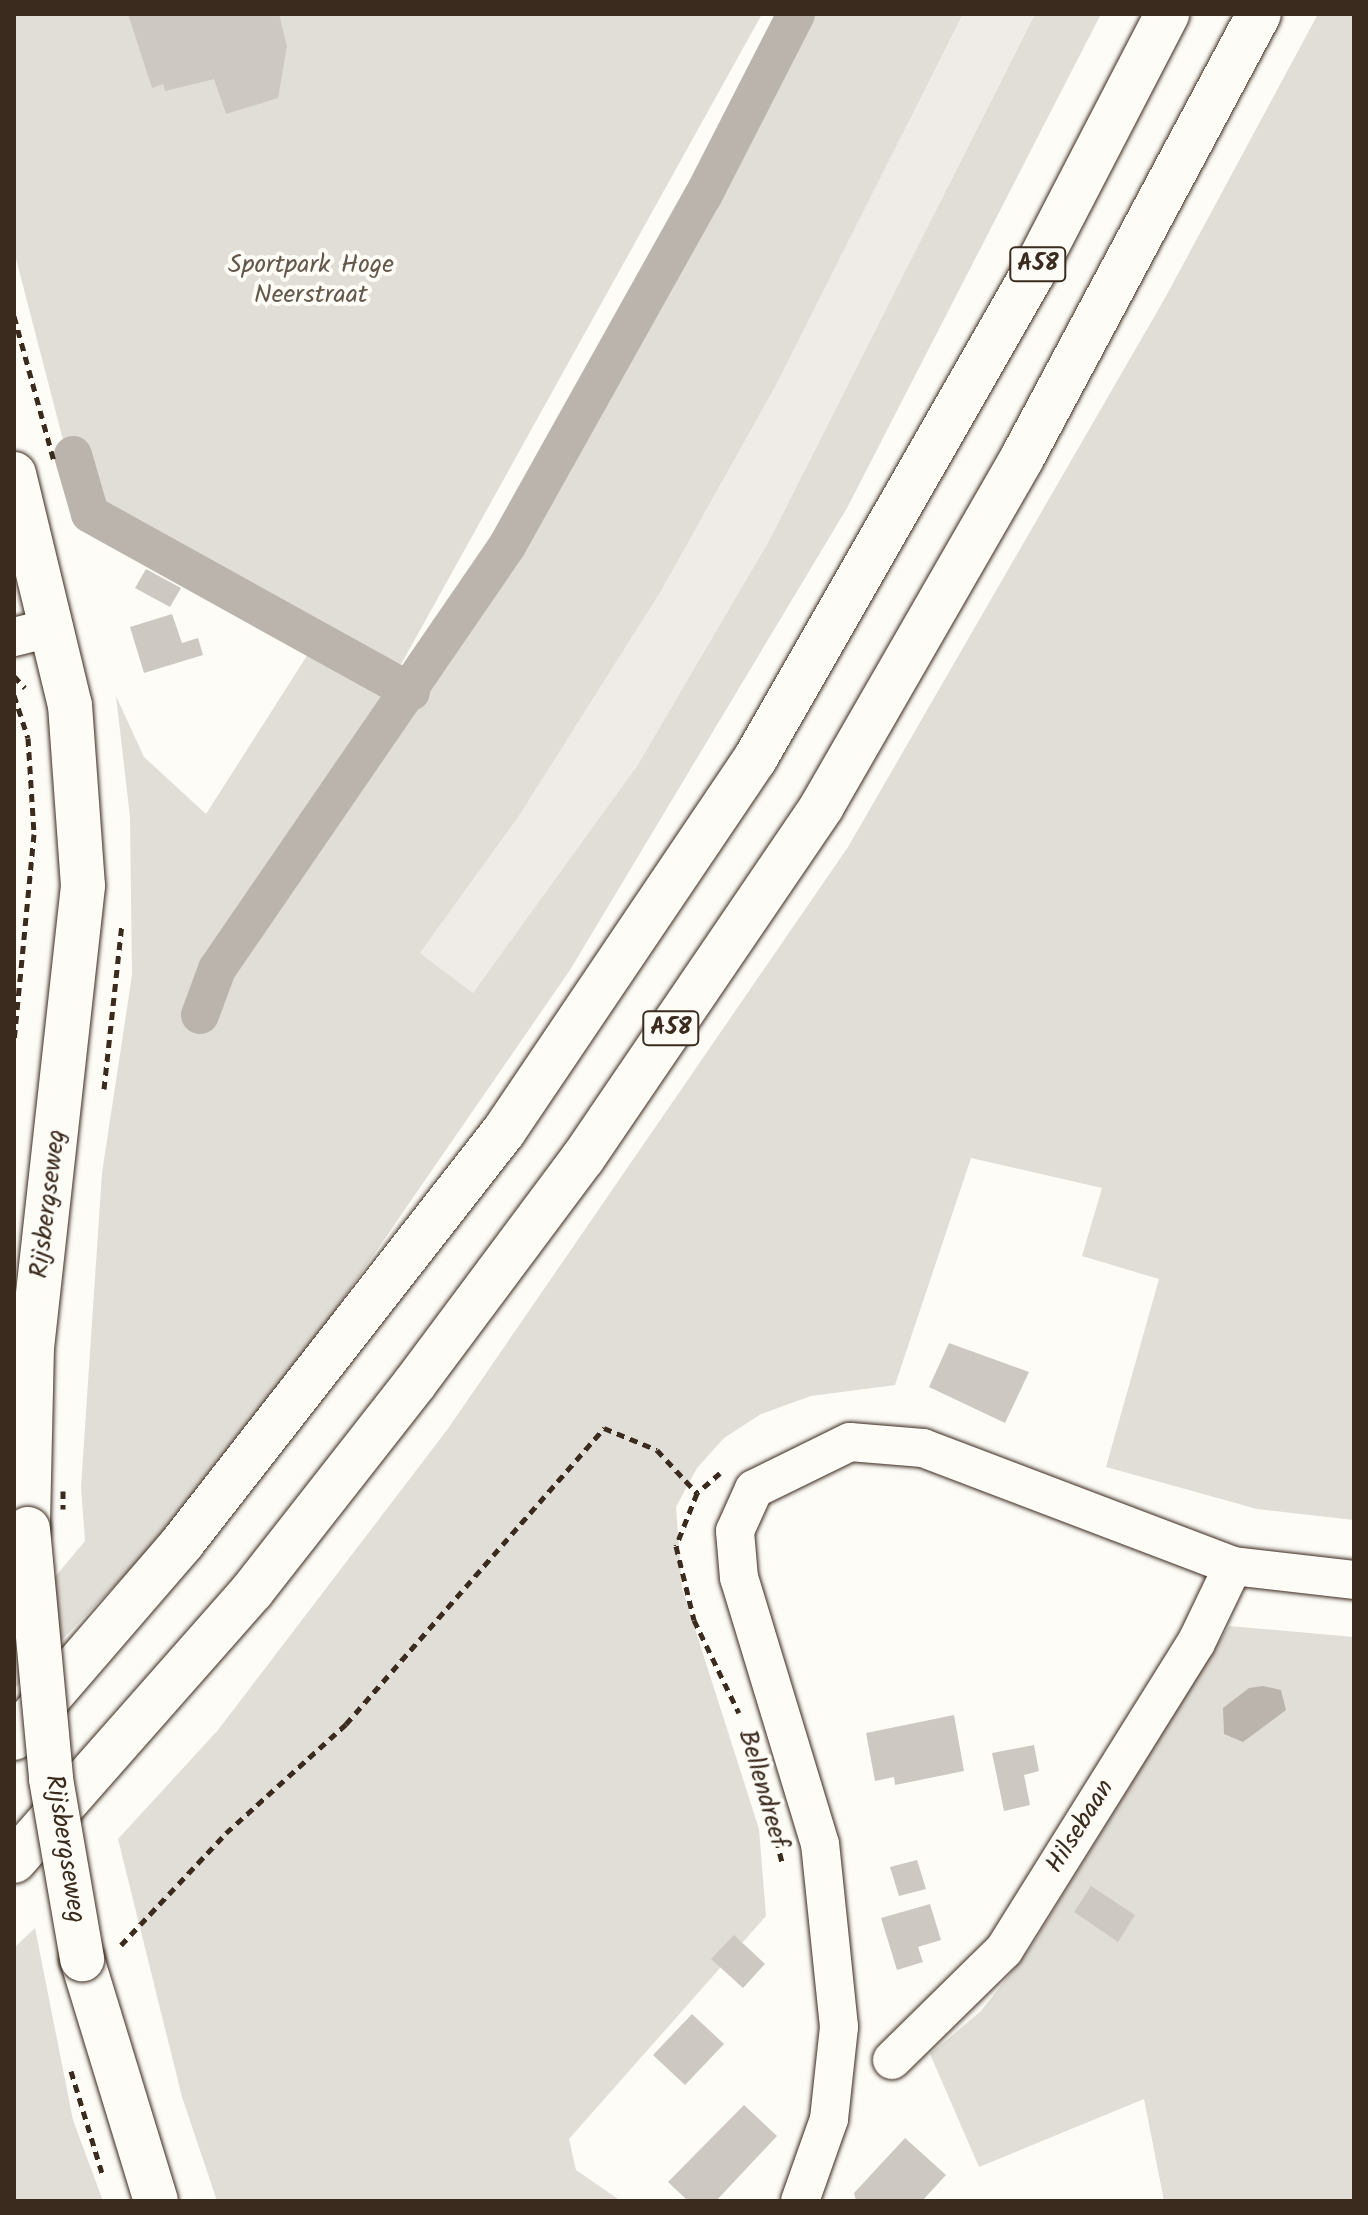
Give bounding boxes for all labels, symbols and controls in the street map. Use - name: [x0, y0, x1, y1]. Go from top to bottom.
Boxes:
- road number: A58: [1008, 244, 1068, 284]
- park label: Sportpark Hoge Neerstraat: [228, 250, 394, 312]
- road number: A58: [641, 1008, 701, 1048]
- street label: Rijsbergseweg: [24, 1128, 74, 1280]
- street label: Bellendreef: [730, 1726, 794, 1852]
- street label: Rijsbergseweg: [37, 1773, 91, 1925]
- street label: Hilsebaan: [1040, 1774, 1122, 1880]

